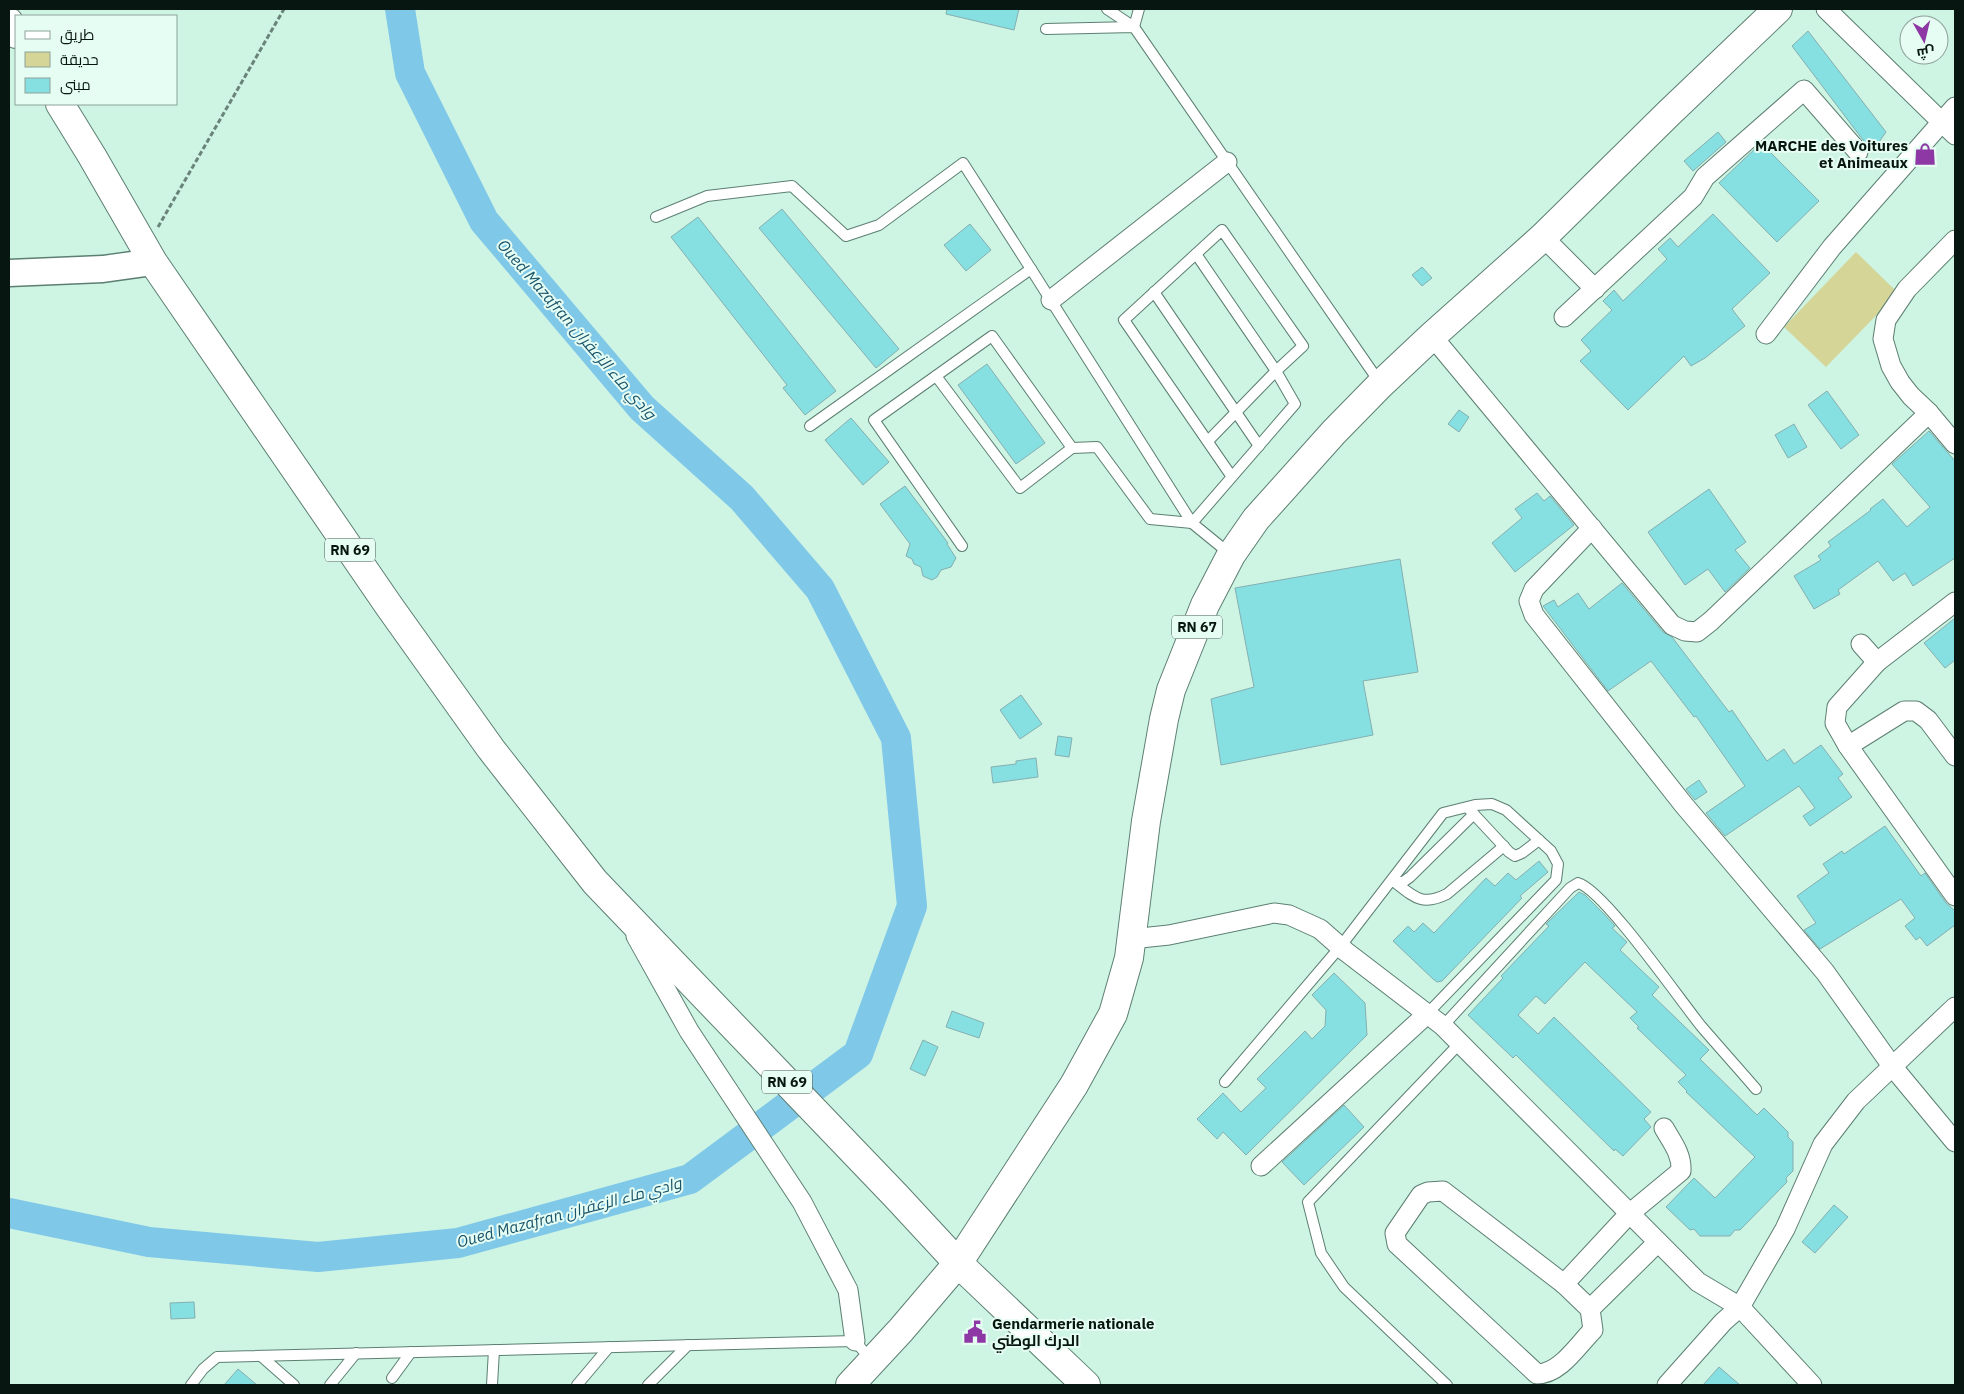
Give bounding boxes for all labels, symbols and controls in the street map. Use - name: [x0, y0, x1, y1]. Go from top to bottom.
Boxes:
- legend: [15, 15, 178, 105]
- north arrow: [1899, 15, 1949, 65]
- text: طريق: [60, 25, 94, 45]
- text: ش: [1916, 43, 1936, 63]
- text: حديقة: [60, 50, 99, 69]
- text: مبنى: [60, 75, 91, 95]
- place label: MARCHE des Voitures et Animeaux: [1755, 136, 1909, 172]
- shop icon: MARCHE des Voitures et Animeaux: [1912, 141, 1938, 167]
- water label: Oued Mazafran وادي ماء الزعفران: [491, 235, 661, 426]
- road number: RN 69: [325, 538, 375, 562]
- road number: RN 67: [1172, 616, 1222, 638]
- road number: RN 69: [762, 1070, 812, 1094]
- water label: Oued Mazafran وادي ماء الزعفران: [455, 1172, 685, 1255]
- place label: Gendarmerie nationale الدرك الوطني: [992, 1314, 1154, 1353]
- public building icon: Gendarmerie nationale الدرك الوطني: [962, 1319, 988, 1345]

